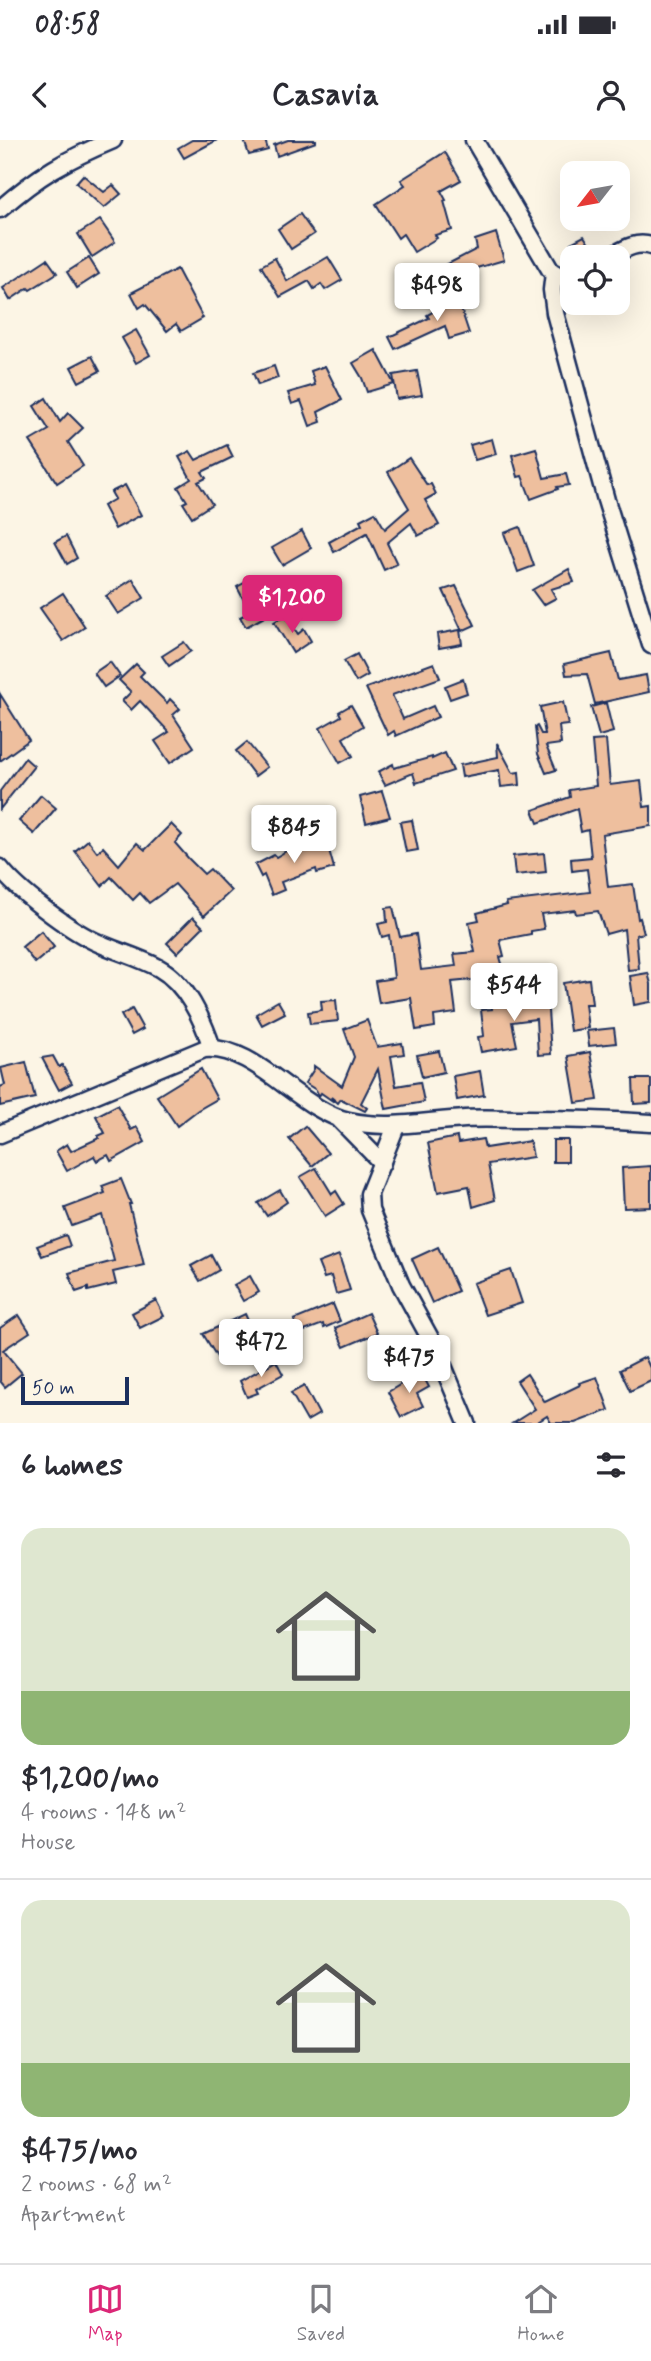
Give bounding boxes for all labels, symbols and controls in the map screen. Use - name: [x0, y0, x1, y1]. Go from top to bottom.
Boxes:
- text: 08:58: [35, 8, 101, 42]
- text: Casavia: [272, 74, 379, 116]
- icon: back: [21, 76, 59, 114]
- icon: person: [592, 76, 630, 114]
- north arrow: [560, 161, 630, 231]
- map controls: [560, 161, 630, 315]
- button: locate: [560, 245, 630, 315]
- pin: $498: [396, 264, 478, 323]
- text: $498: [410, 271, 464, 301]
- pin: $1,200: [235, 575, 349, 635]
- text: $1,200: [258, 583, 326, 613]
- pin: $845: [253, 806, 335, 865]
- text: $845: [267, 813, 321, 843]
- pin: $544: [473, 964, 555, 1023]
- text: $544: [487, 971, 541, 1001]
- pin: $472: [220, 1320, 302, 1379]
- text: $472: [235, 1327, 287, 1357]
- pin: $475: [368, 1336, 450, 1395]
- text: $475: [383, 1343, 435, 1373]
- scale bar: [21, 1374, 130, 1406]
- text: 50 m: [32, 1376, 75, 1401]
- text: 6 homes: [21, 1446, 123, 1485]
- icon: filters: [592, 1446, 630, 1484]
- icon: home: [263, 1573, 389, 1699]
- text: $1,200/mo: [21, 1759, 159, 1798]
- text: 4 rooms · 148 m²: [21, 1798, 186, 1828]
- text: House: [21, 1828, 75, 1858]
- icon: home: [263, 1945, 389, 2071]
- text: $475/mo: [21, 2131, 138, 2170]
- text: 2 rooms · 68 m²: [21, 2170, 172, 2200]
- text: Apartment: [21, 2200, 126, 2230]
- tab: Map: [86, 2280, 124, 2347]
- tab: Saved: [297, 2280, 345, 2347]
- tab: Home: [517, 2280, 565, 2347]

